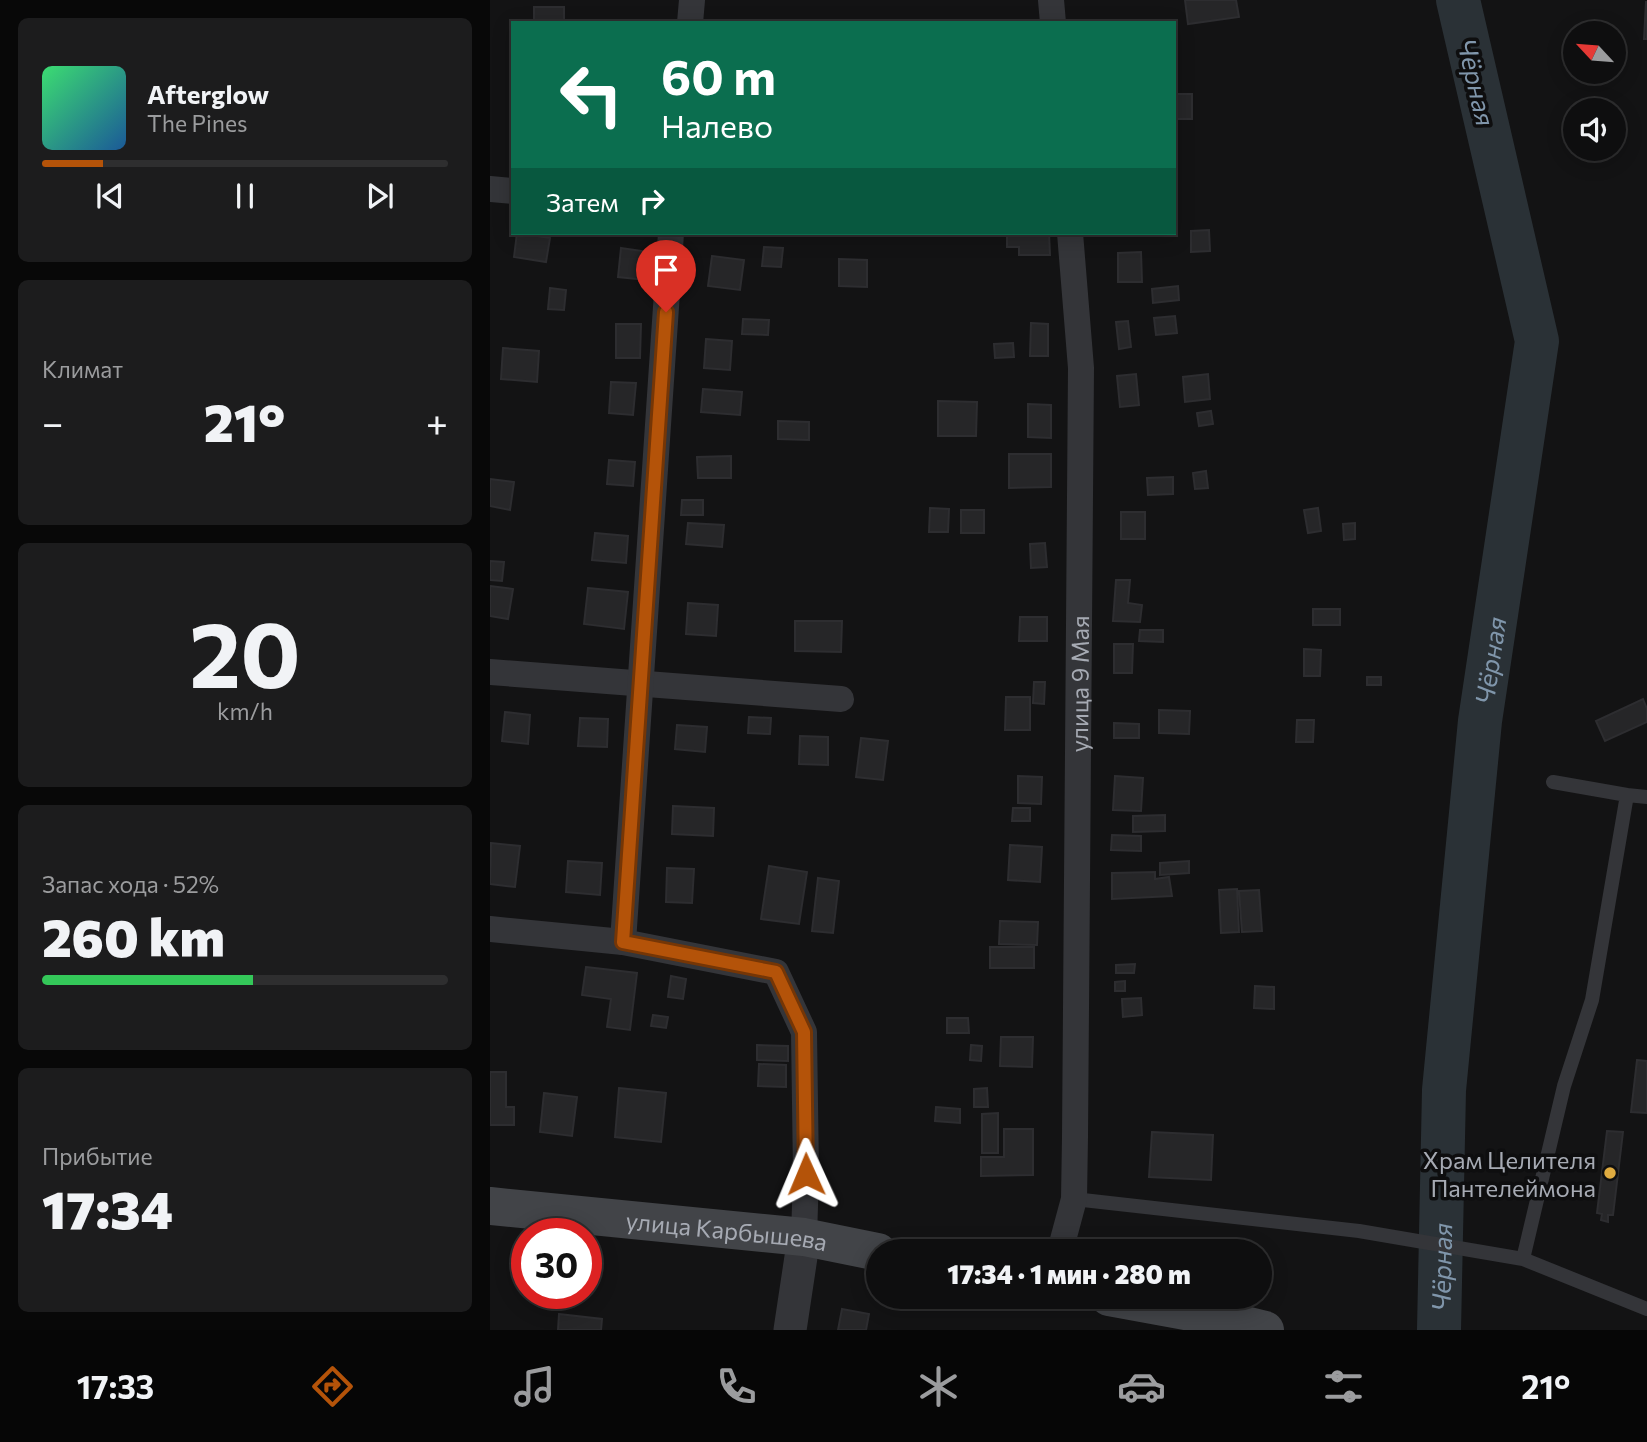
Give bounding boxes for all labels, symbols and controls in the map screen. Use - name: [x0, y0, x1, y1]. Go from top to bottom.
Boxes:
- north arrow: [1563, 21, 1626, 84]
- map controls: [1563, 21, 1626, 161]
- water label: Чёрная: [1452, 35, 1502, 129]
- text: 60 m: [661, 45, 776, 105]
- icon: left: [546, 49, 637, 140]
- text: Afterglow: [147, 78, 269, 109]
- button: sound: [1563, 98, 1626, 161]
- text: Налево: [661, 105, 773, 145]
- text: The Pines: [147, 109, 248, 137]
- icon: previous: [91, 177, 129, 215]
- icon: pause: [226, 177, 264, 215]
- icon: next: [361, 177, 399, 215]
- icon: right: [633, 182, 671, 220]
- text: Затем: [546, 186, 619, 217]
- pin: [636, 240, 696, 312]
- icon: arrive: [647, 251, 685, 289]
- text: Климат: [42, 355, 123, 383]
- text: 21°: [204, 389, 285, 453]
- text: −: [42, 398, 64, 445]
- text: +: [426, 398, 448, 445]
- text: 20: [189, 595, 301, 707]
- water label: Чёрная: [1467, 614, 1511, 707]
- street label: улица 9 Мая: [1064, 615, 1094, 753]
- text: km/h: [217, 697, 273, 725]
- text: Запас хода · 52%: [42, 870, 219, 898]
- text: 260 km: [42, 904, 225, 968]
- position arrow: [769, 1137, 843, 1211]
- text: Прибытие: [42, 1142, 153, 1170]
- place label: Храм Целителя Пантелеймона: [1423, 1145, 1596, 1202]
- marker: Храм Целителя Пантелеймона: [1602, 1165, 1618, 1181]
- text: 17:34: [42, 1176, 173, 1240]
- street label: улица Карбышева: [625, 1205, 830, 1256]
- speed limit sign: 30: [511, 1218, 602, 1309]
- water label: Чёрная: [1424, 1222, 1457, 1312]
- text: 17:34 · 1 мин · 280 m: [947, 1258, 1191, 1289]
- icon: directions: [308, 1362, 357, 1411]
- icon: music: [510, 1362, 559, 1411]
- icon: phone: [712, 1362, 761, 1411]
- icon: climate: [914, 1362, 963, 1411]
- icon: car: [1117, 1362, 1166, 1411]
- icon: filters: [1319, 1362, 1368, 1411]
- text: 17:33: [77, 1366, 154, 1406]
- text: 21°: [1521, 1366, 1570, 1406]

